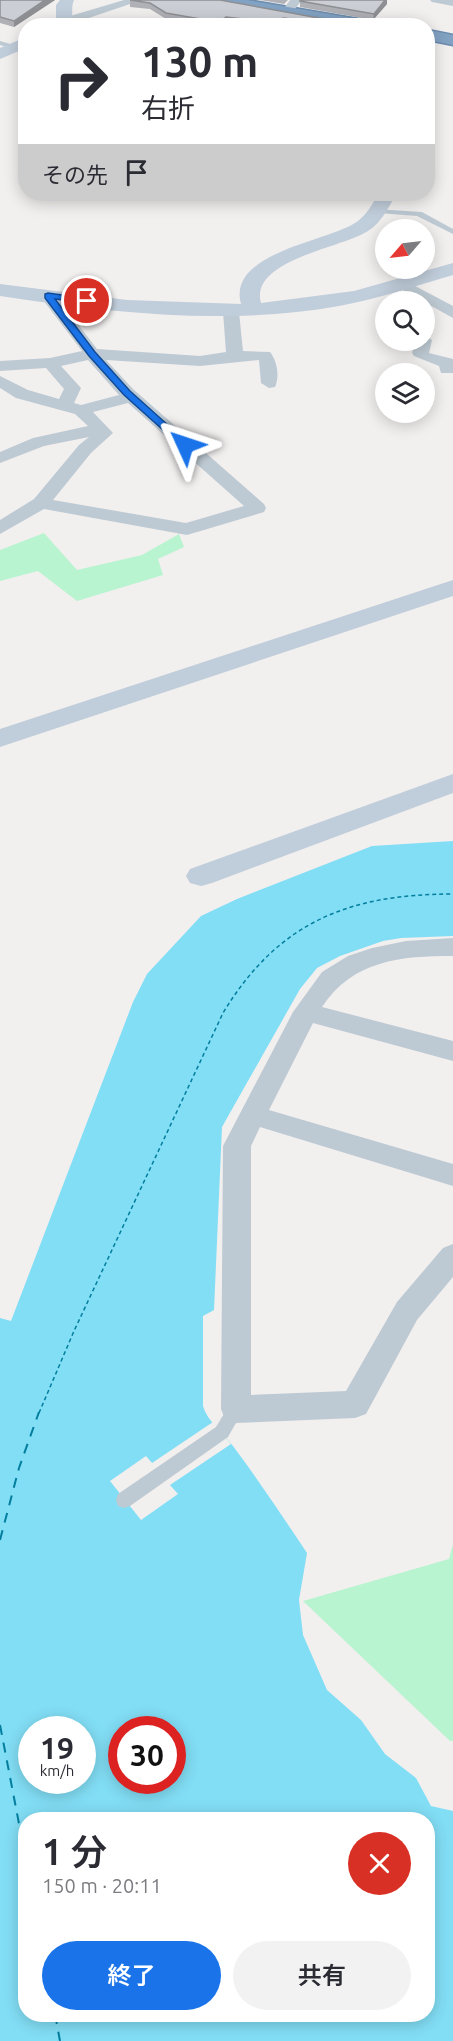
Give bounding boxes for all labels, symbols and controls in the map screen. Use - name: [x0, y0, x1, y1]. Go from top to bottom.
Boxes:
- text: 130 m: [141, 38, 258, 85]
- icon: right: [42, 42, 120, 120]
- text: 右折: [141, 93, 195, 123]
- icon: arrive: [120, 156, 153, 189]
- text: その先: [42, 162, 108, 187]
- north arrow: [375, 219, 435, 279]
- map controls: [375, 219, 435, 423]
- pin: [61, 275, 112, 326]
- icon: arrive: [70, 284, 103, 317]
- button: search: [375, 291, 435, 351]
- button: layers: [375, 363, 435, 423]
- position arrow: [153, 413, 217, 477]
- speed limit sign: 30: [108, 1716, 186, 1794]
- text: 19: [40, 1731, 74, 1765]
- text: km/h: [40, 1762, 74, 1779]
- text: 1 分: [42, 1831, 107, 1872]
- button: close: [348, 1832, 411, 1895]
- text: 150 m · 20:11: [42, 1874, 162, 1897]
- button: 終了: [42, 1941, 221, 2010]
- button: 共有: [233, 1941, 411, 2010]

